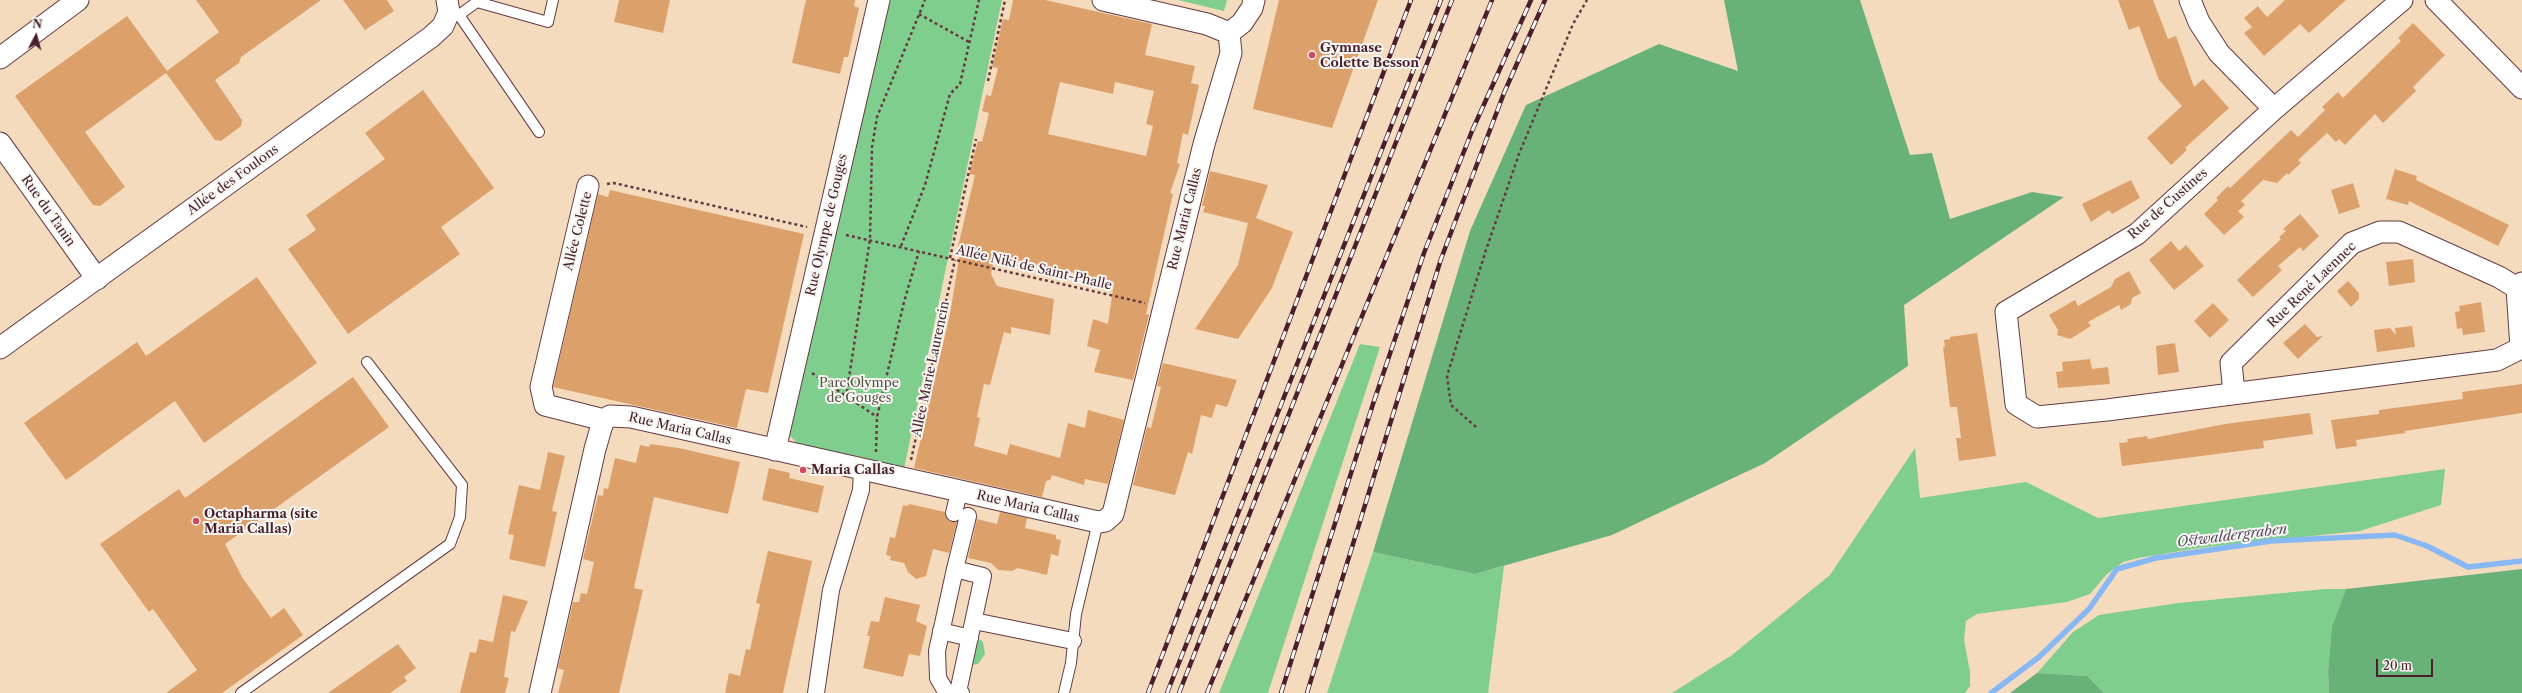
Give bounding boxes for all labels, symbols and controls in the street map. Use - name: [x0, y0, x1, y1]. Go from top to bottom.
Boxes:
- north arrow: [16, 16, 56, 56]
- text: N: [32, 17, 43, 32]
- place label: Gymnase Colette Besson: [1320, 40, 1419, 71]
- marker: Gymnase Colette Besson: [1307, 50, 1317, 60]
- street label: Allée des Foulons: [184, 142, 282, 218]
- street label: Rue Olympe de Gouges: [803, 152, 851, 298]
- street label: Rue de Custines: [2125, 165, 2211, 243]
- street label: Rue Maria Callas: [1165, 166, 1205, 272]
- street label: Rue du Tanin: [18, 172, 78, 250]
- street label: Allée Colette: [561, 190, 595, 272]
- street label: Rue René Laennec: [2265, 239, 2359, 331]
- street label: Allée Niki de Saint-Phalle: [955, 242, 1113, 294]
- street label: Allée Marie Laurencin: [909, 300, 953, 438]
- park label: Parc Olympe de Gouges: [819, 375, 899, 406]
- street label: Rue Maria Callas: [627, 410, 733, 448]
- place label: Maria Callas: [811, 462, 895, 478]
- marker: Maria Callas: [798, 465, 808, 475]
- street label: Rue Maria Callas: [975, 488, 1081, 526]
- place label: Octapharma (site Maria Callas): [204, 506, 318, 537]
- marker: Octapharma (site Maria Callas): [191, 516, 201, 526]
- water label: Ostwaldergraben: [2176, 521, 2288, 551]
- scale bar: [2378, 651, 2435, 677]
- text: 20 m: [2383, 658, 2412, 673]

